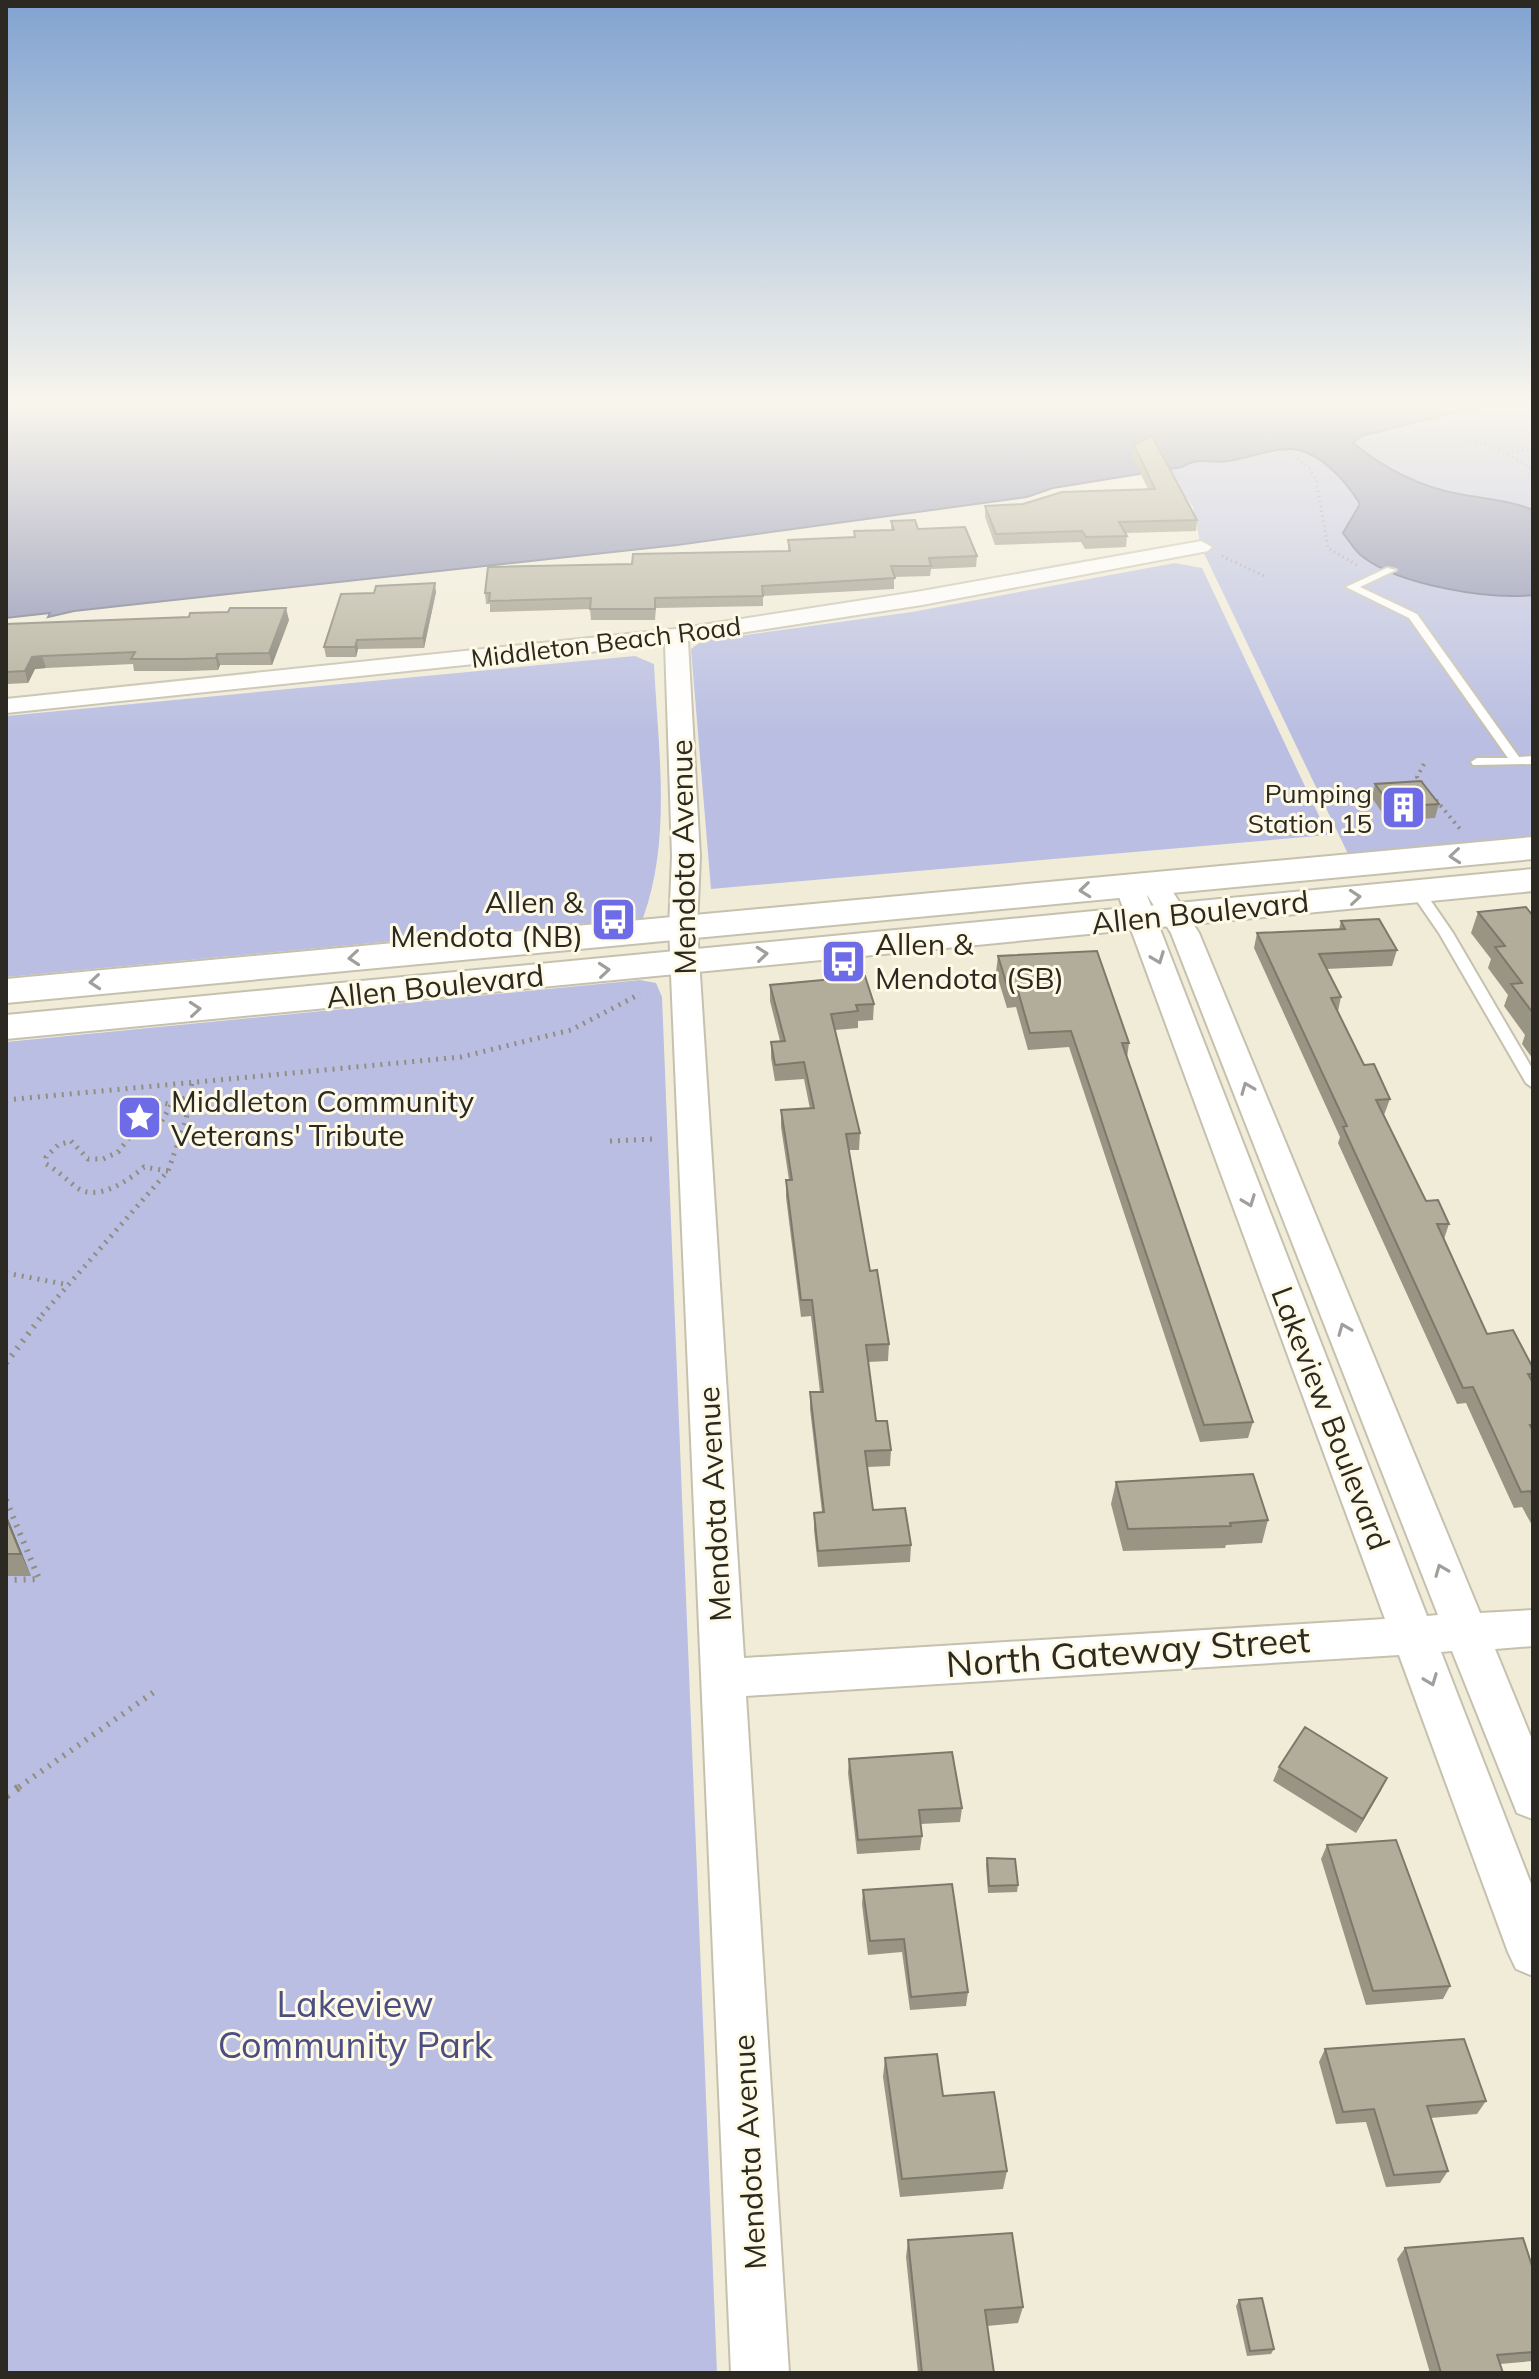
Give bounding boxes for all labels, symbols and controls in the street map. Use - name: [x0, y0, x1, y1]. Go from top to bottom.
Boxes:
- street label: Middleton Beach Road: [469, 609, 743, 675]
- street label: Mendota Avenue: [662, 739, 704, 975]
- place label: Pumping Station 15: [1248, 777, 1372, 840]
- building icon: Pumping Station 15: [1379, 784, 1427, 832]
- one-way arrow: [1448, 847, 1461, 864]
- one-way arrow: [1078, 882, 1091, 899]
- street label: Allen Boulevard: [1089, 882, 1311, 942]
- place label: Allen & Mendota (NB): [390, 883, 584, 955]
- one-way arrow: [1349, 888, 1362, 905]
- bus stop icon: Allen & Mendota (NB): [590, 895, 638, 943]
- place label: Allen & Mendota (SB): [875, 925, 1064, 997]
- bus stop icon: Allen & Mendota (SB): [820, 937, 868, 985]
- one-way arrow: [756, 946, 769, 963]
- one-way arrow: [347, 949, 360, 966]
- one-way arrow: [1148, 950, 1165, 964]
- street label: Allen Boulevard: [324, 956, 546, 1016]
- one-way arrow: [598, 962, 611, 979]
- one-way arrow: [88, 973, 101, 990]
- one-way arrow: [189, 1001, 202, 1018]
- place label: Middleton Community Veterans' Tribute: [171, 1082, 474, 1154]
- one-way arrow: [1240, 1082, 1257, 1096]
- place icon: Middleton Community Veterans' Tribute: [116, 1094, 164, 1142]
- one-way arrow: [1239, 1194, 1256, 1208]
- street label: Lakeview Boulevard: [1263, 1281, 1399, 1555]
- one-way arrow: [1337, 1323, 1354, 1337]
- street label: Mendota Avenue: [689, 1385, 739, 1623]
- one-way arrow: [1434, 1564, 1451, 1578]
- street label: North Gateway Street: [945, 1616, 1311, 1686]
- one-way arrow: [1421, 1672, 1438, 1686]
- park label: Lakeview Community Park: [218, 1981, 493, 2067]
- street label: Mendota Avenue: [724, 2033, 774, 2271]

